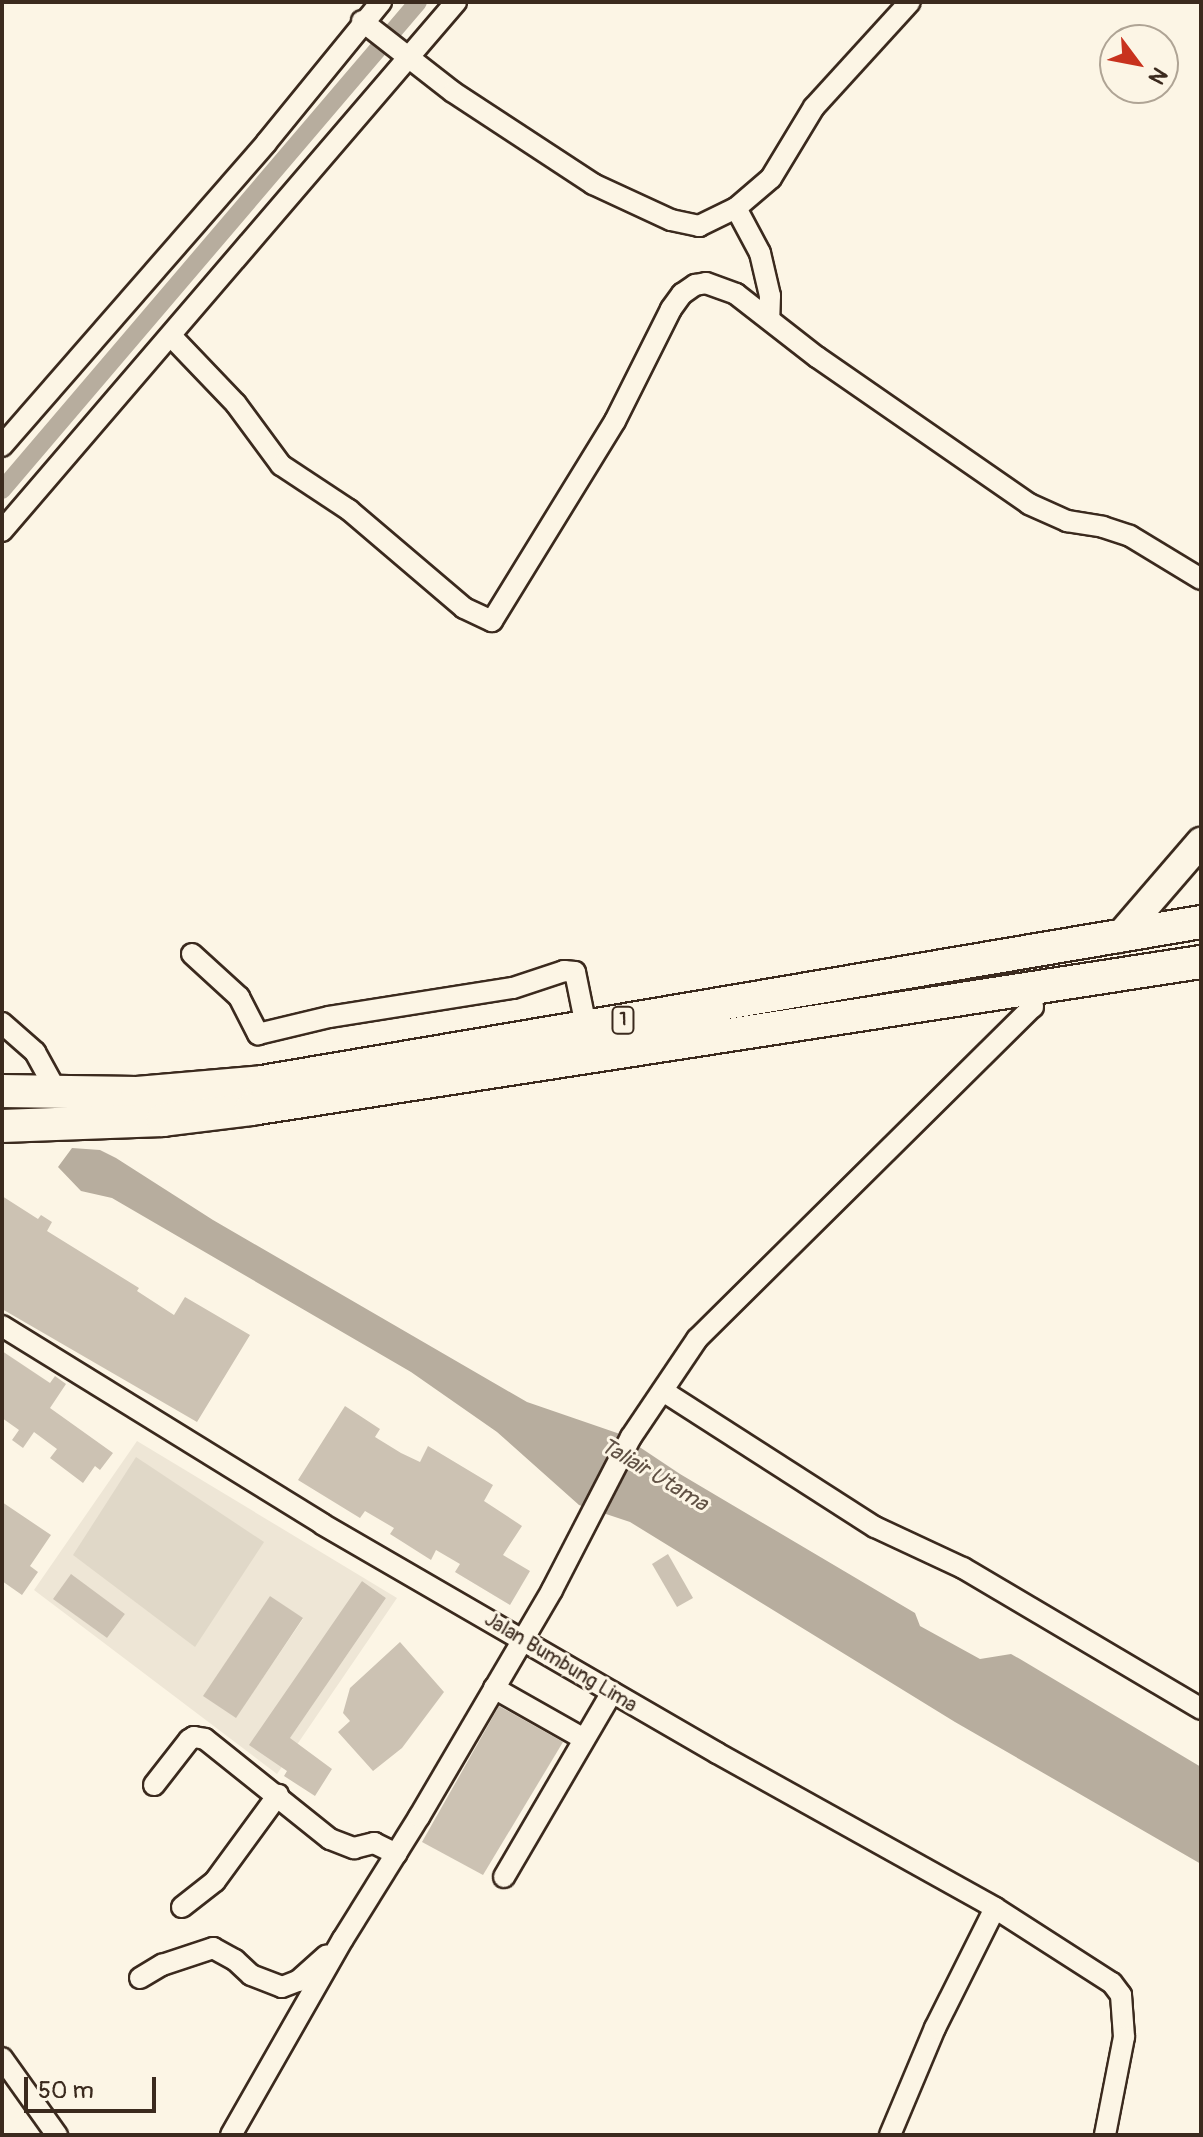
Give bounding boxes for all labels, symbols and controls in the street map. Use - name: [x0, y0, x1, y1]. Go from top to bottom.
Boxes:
- north arrow: [1099, 24, 1179, 104]
- text: N: [1142, 62, 1173, 89]
- road number: 1: [611, 1006, 635, 1034]
- water label: Taliair Utama: [596, 1433, 712, 1517]
- street label: Jalan Bumbung Lima: [480, 1607, 642, 1717]
- scale bar: [28, 2061, 160, 2111]
- text: 50 m: [38, 2076, 94, 2105]

